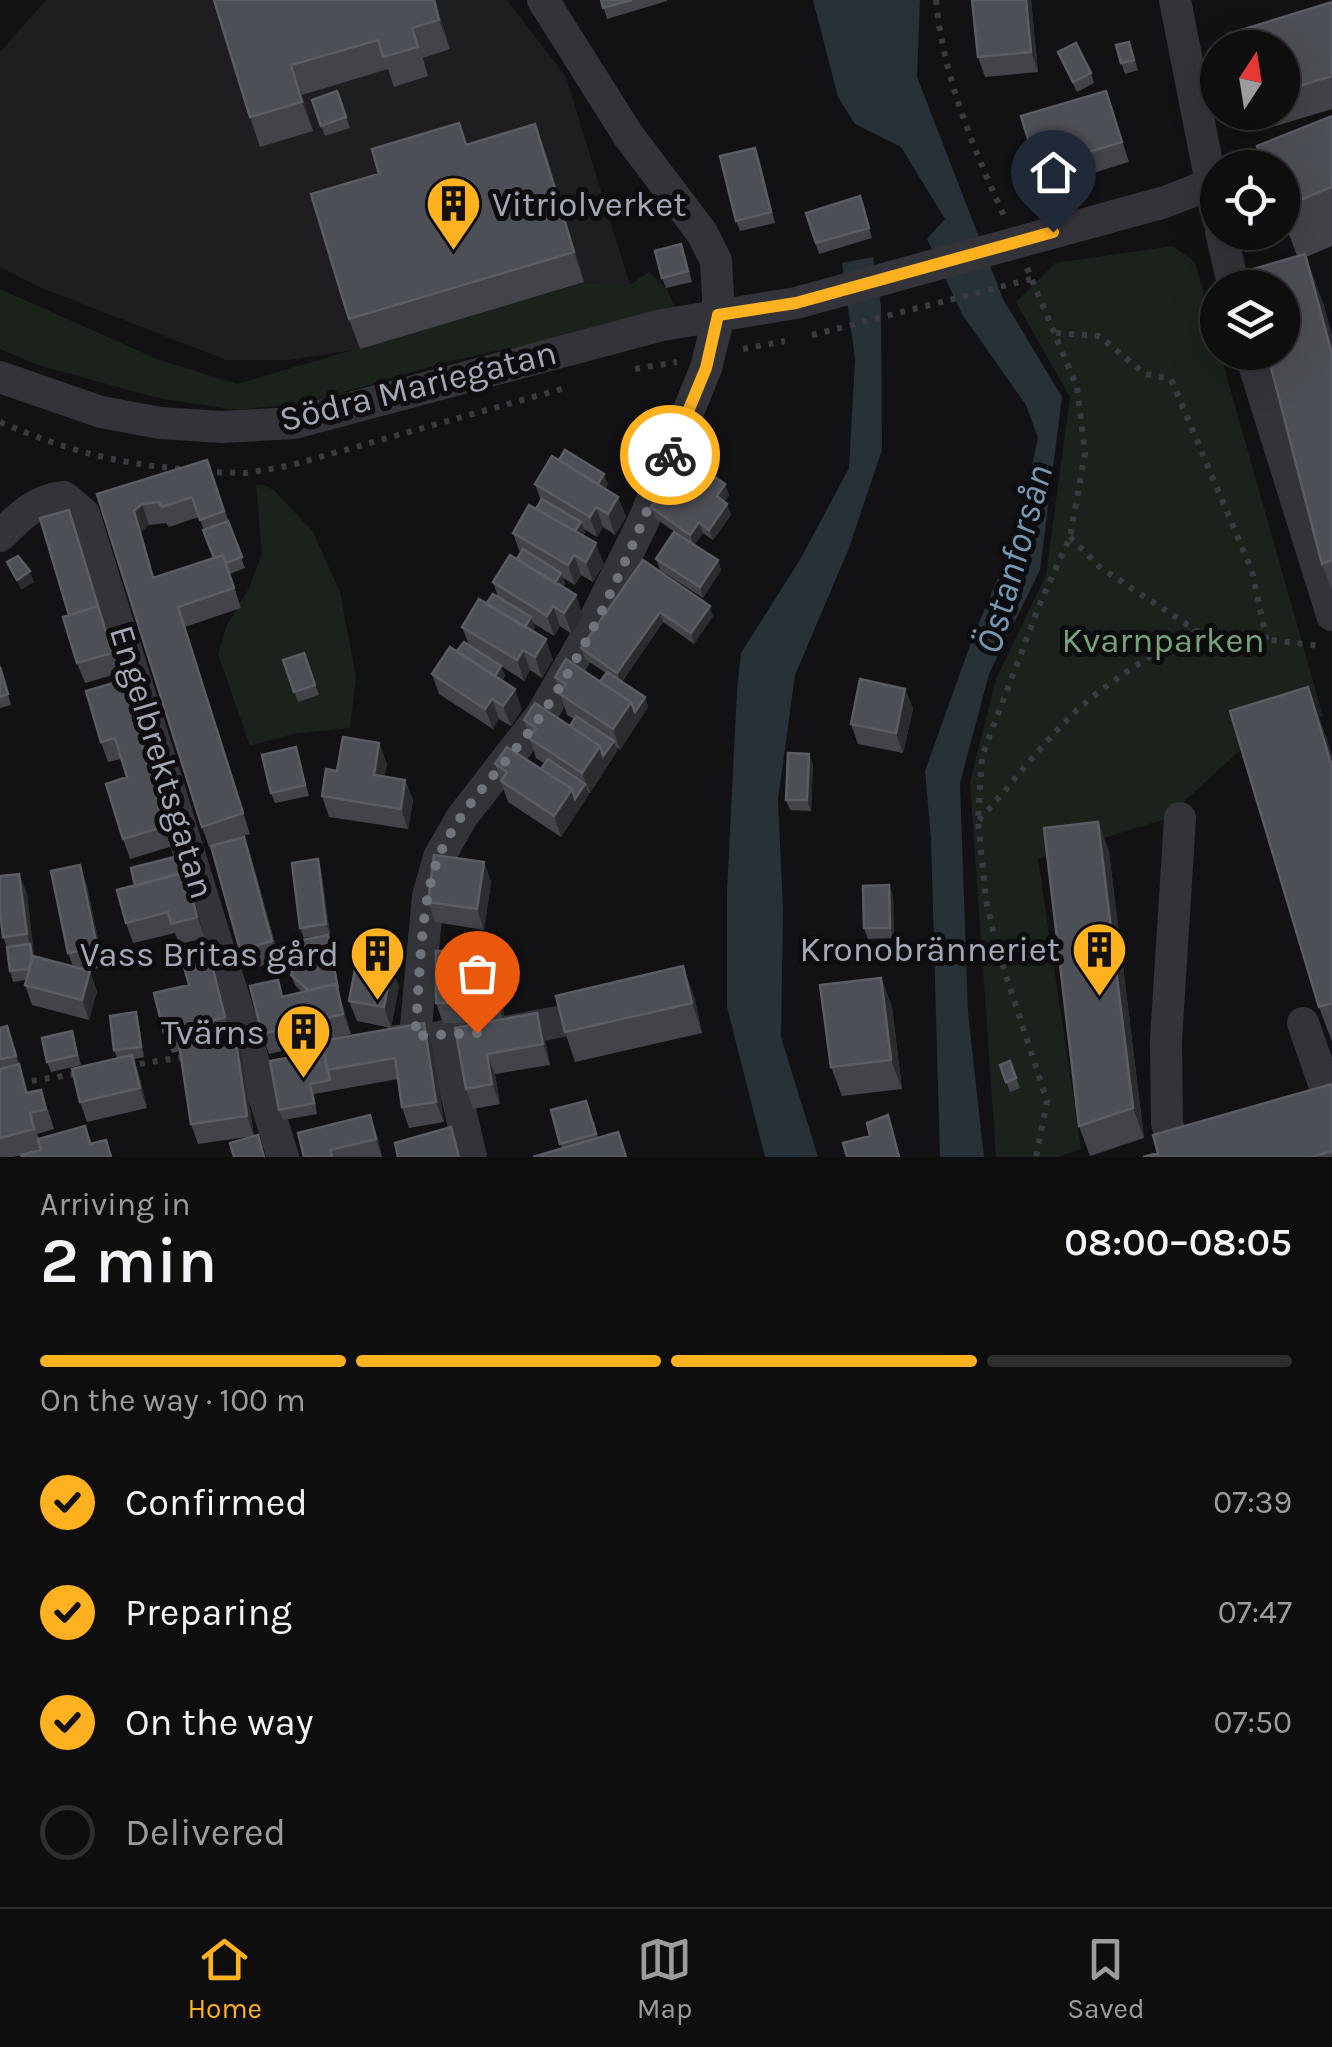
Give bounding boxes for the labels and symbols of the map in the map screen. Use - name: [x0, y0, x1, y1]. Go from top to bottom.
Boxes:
- north arrow: [1200, 30, 1300, 130]
- pin: [1011, 130, 1096, 233]
- building icon: Vitriolverket: [423, 174, 483, 253]
- place label: Vitriolverket: [492, 184, 686, 225]
- street label: Södra Mariegatan: [275, 332, 561, 440]
- courier: [620, 405, 720, 505]
- water label: Östanforsån: [966, 460, 1062, 658]
- street label: Engelbrektsgatan: [101, 620, 223, 904]
- park label: Kvarnparken: [1061, 620, 1265, 661]
- building icon: Kronobränneriet: [1069, 919, 1129, 998]
- building icon: Vass Britas gård: [348, 924, 408, 1003]
- place label: Kronobränneriet: [800, 929, 1060, 970]
- pin: [435, 931, 520, 1034]
- place label: Vass Britas gård: [80, 934, 339, 975]
- building icon: Tvärns: [274, 1002, 334, 1081]
- place label: Tvärns: [161, 1012, 265, 1053]

